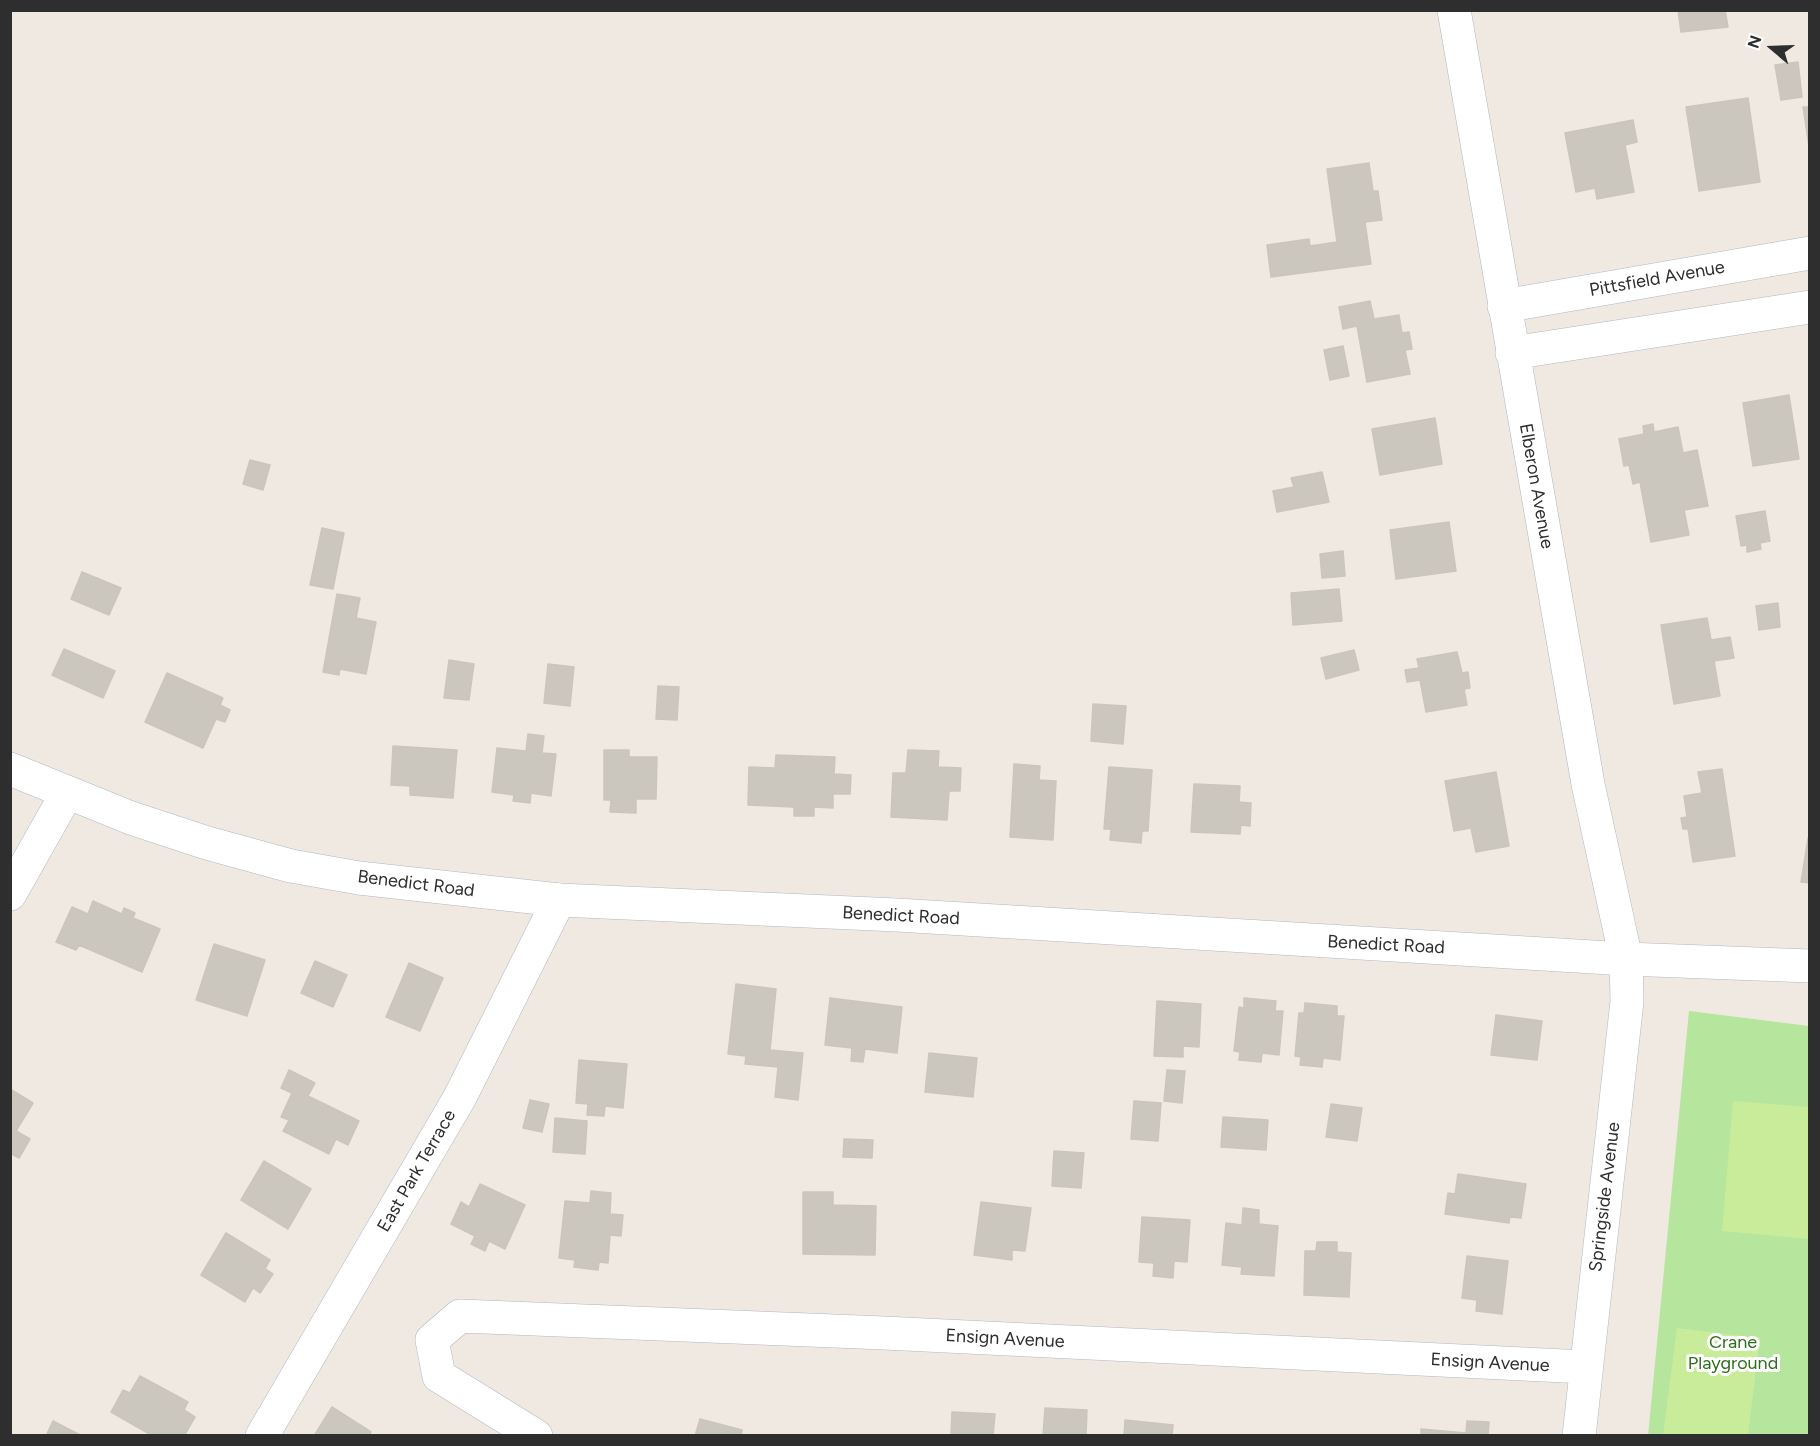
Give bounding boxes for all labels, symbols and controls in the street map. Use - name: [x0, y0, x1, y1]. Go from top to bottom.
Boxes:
- north arrow: [1742, 18, 1802, 78]
- text: N: [1744, 33, 1766, 51]
- street label: Pittsfield Avenue: [1588, 256, 1726, 302]
- street label: Elberon Avenue: [1514, 422, 1558, 550]
- street label: Benedict Road: [356, 866, 476, 902]
- street label: Benedict Road: [842, 902, 960, 930]
- street label: Benedict Road: [1327, 931, 1445, 959]
- street label: East Park Terrace: [373, 1106, 461, 1236]
- street label: Springside Avenue: [1585, 1121, 1625, 1273]
- street label: Ensign Avenue: [945, 1325, 1065, 1353]
- park label: Crane Playground: [1688, 1332, 1778, 1374]
- street label: Ensign Avenue: [1430, 1349, 1550, 1377]

